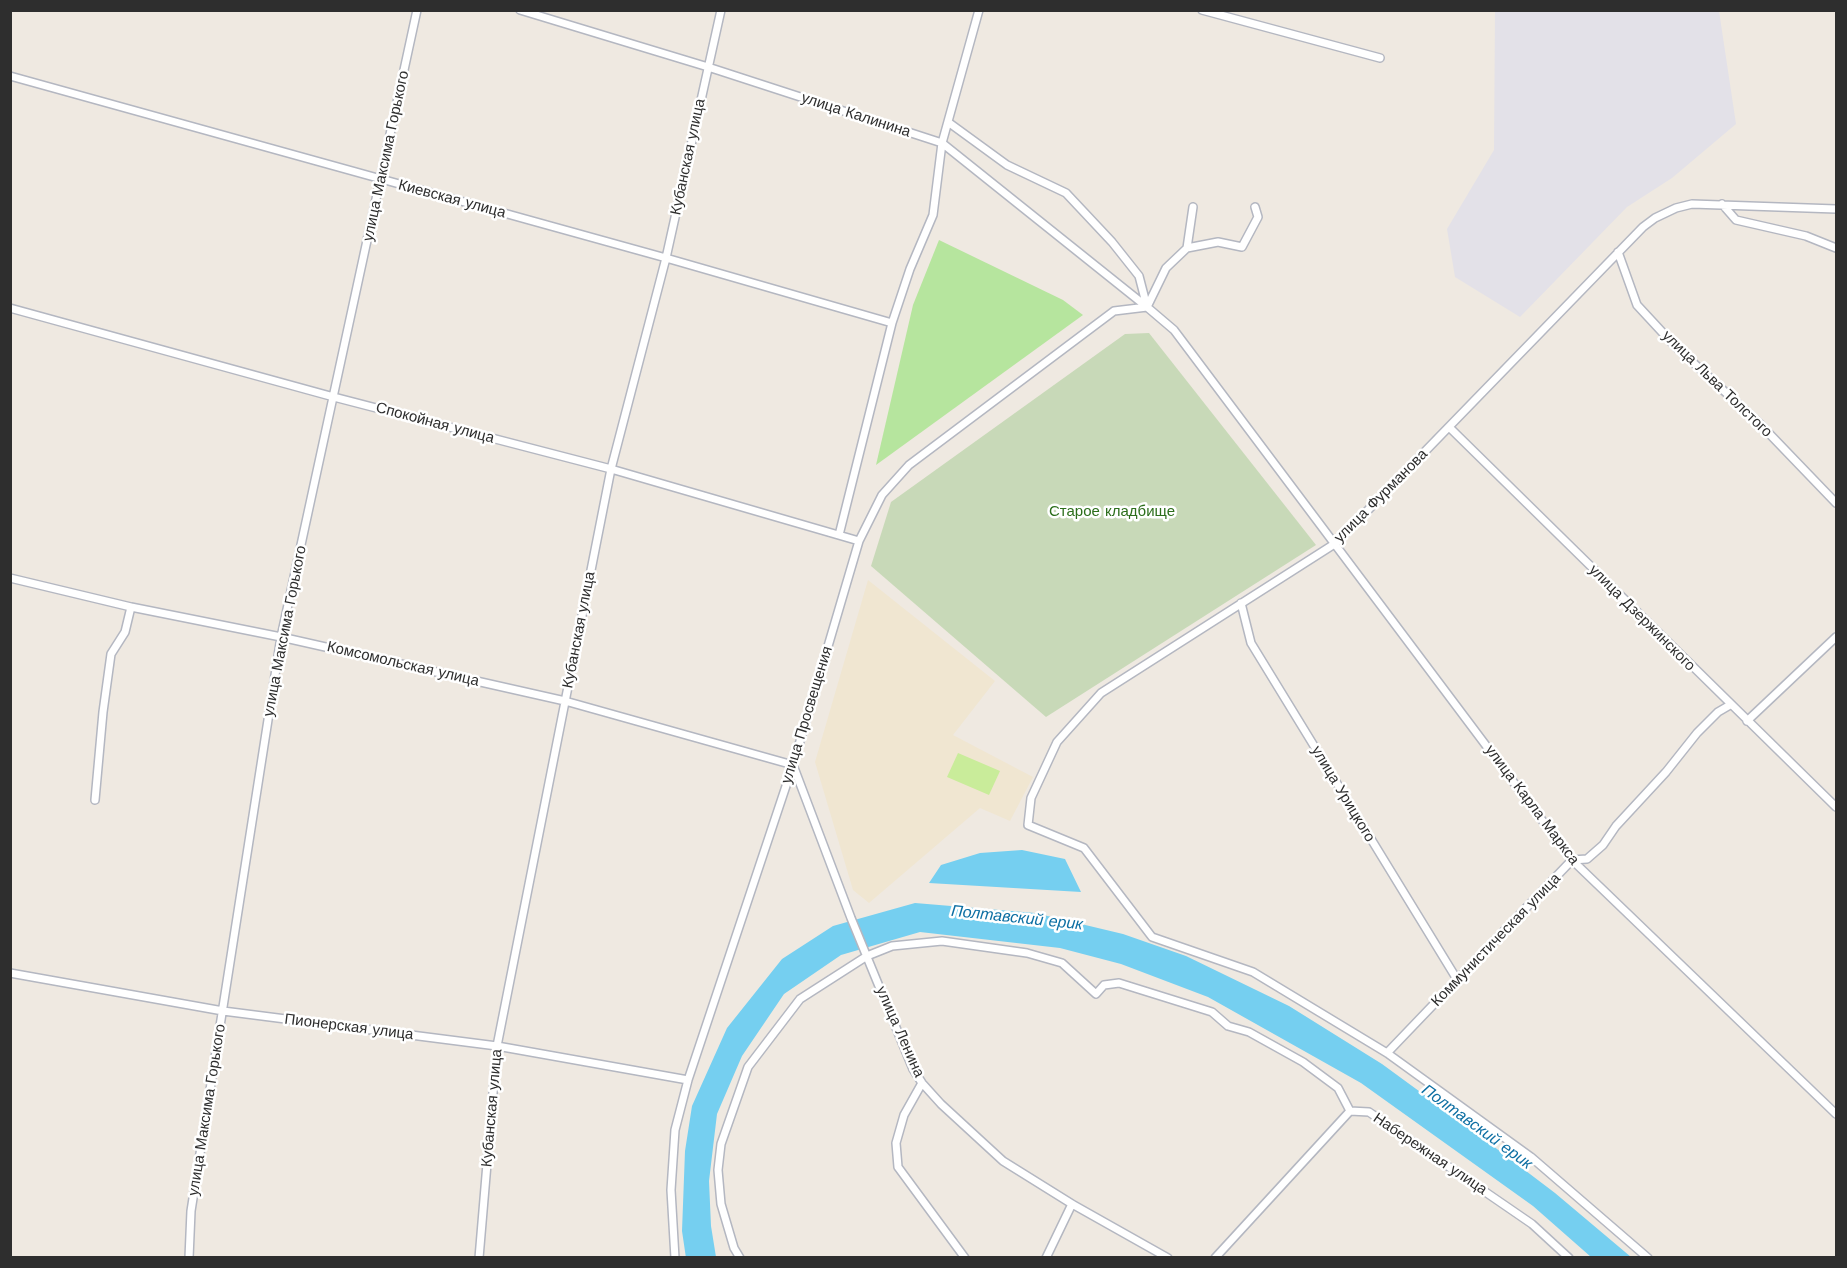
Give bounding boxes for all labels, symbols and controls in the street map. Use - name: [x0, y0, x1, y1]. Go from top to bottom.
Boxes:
- street label: улица Максима Горького: [359, 69, 413, 243]
- street label: улица Калинина: [799, 89, 913, 141]
- street label: Кубанская улица: [667, 97, 709, 217]
- street label: Киевская улица: [396, 176, 508, 222]
- street label: улица Льва Толстого: [1658, 327, 1776, 441]
- street label: Спокойная улица: [374, 399, 496, 447]
- street label: улица Фурманова: [1330, 445, 1432, 547]
- park label: Старое кладбище: [1049, 503, 1175, 521]
- street label: улица Максима Горького: [260, 544, 310, 718]
- street label: улица Дзержинского: [1585, 561, 1699, 675]
- street label: Кубанская улица: [559, 570, 599, 690]
- street label: Комсомольская улица: [325, 638, 481, 690]
- street label: улица Просвещения: [778, 644, 836, 786]
- street label: улица Карла Маркса: [1481, 742, 1583, 868]
- street label: улица Урицкого: [1307, 743, 1379, 845]
- street label: Коммунистическая улица: [1428, 870, 1564, 1010]
- water label: Полтавский ерик: [950, 902, 1084, 934]
- street label: улица Ленина: [872, 984, 928, 1080]
- street label: Пионерская улица: [284, 1010, 414, 1044]
- street label: улица Максима Горького: [185, 1023, 229, 1197]
- street label: Кубанская улица: [478, 1048, 506, 1168]
- water label: Полтавский ерик: [1418, 1080, 1536, 1174]
- street label: Набережная улица: [1370, 1109, 1490, 1199]

